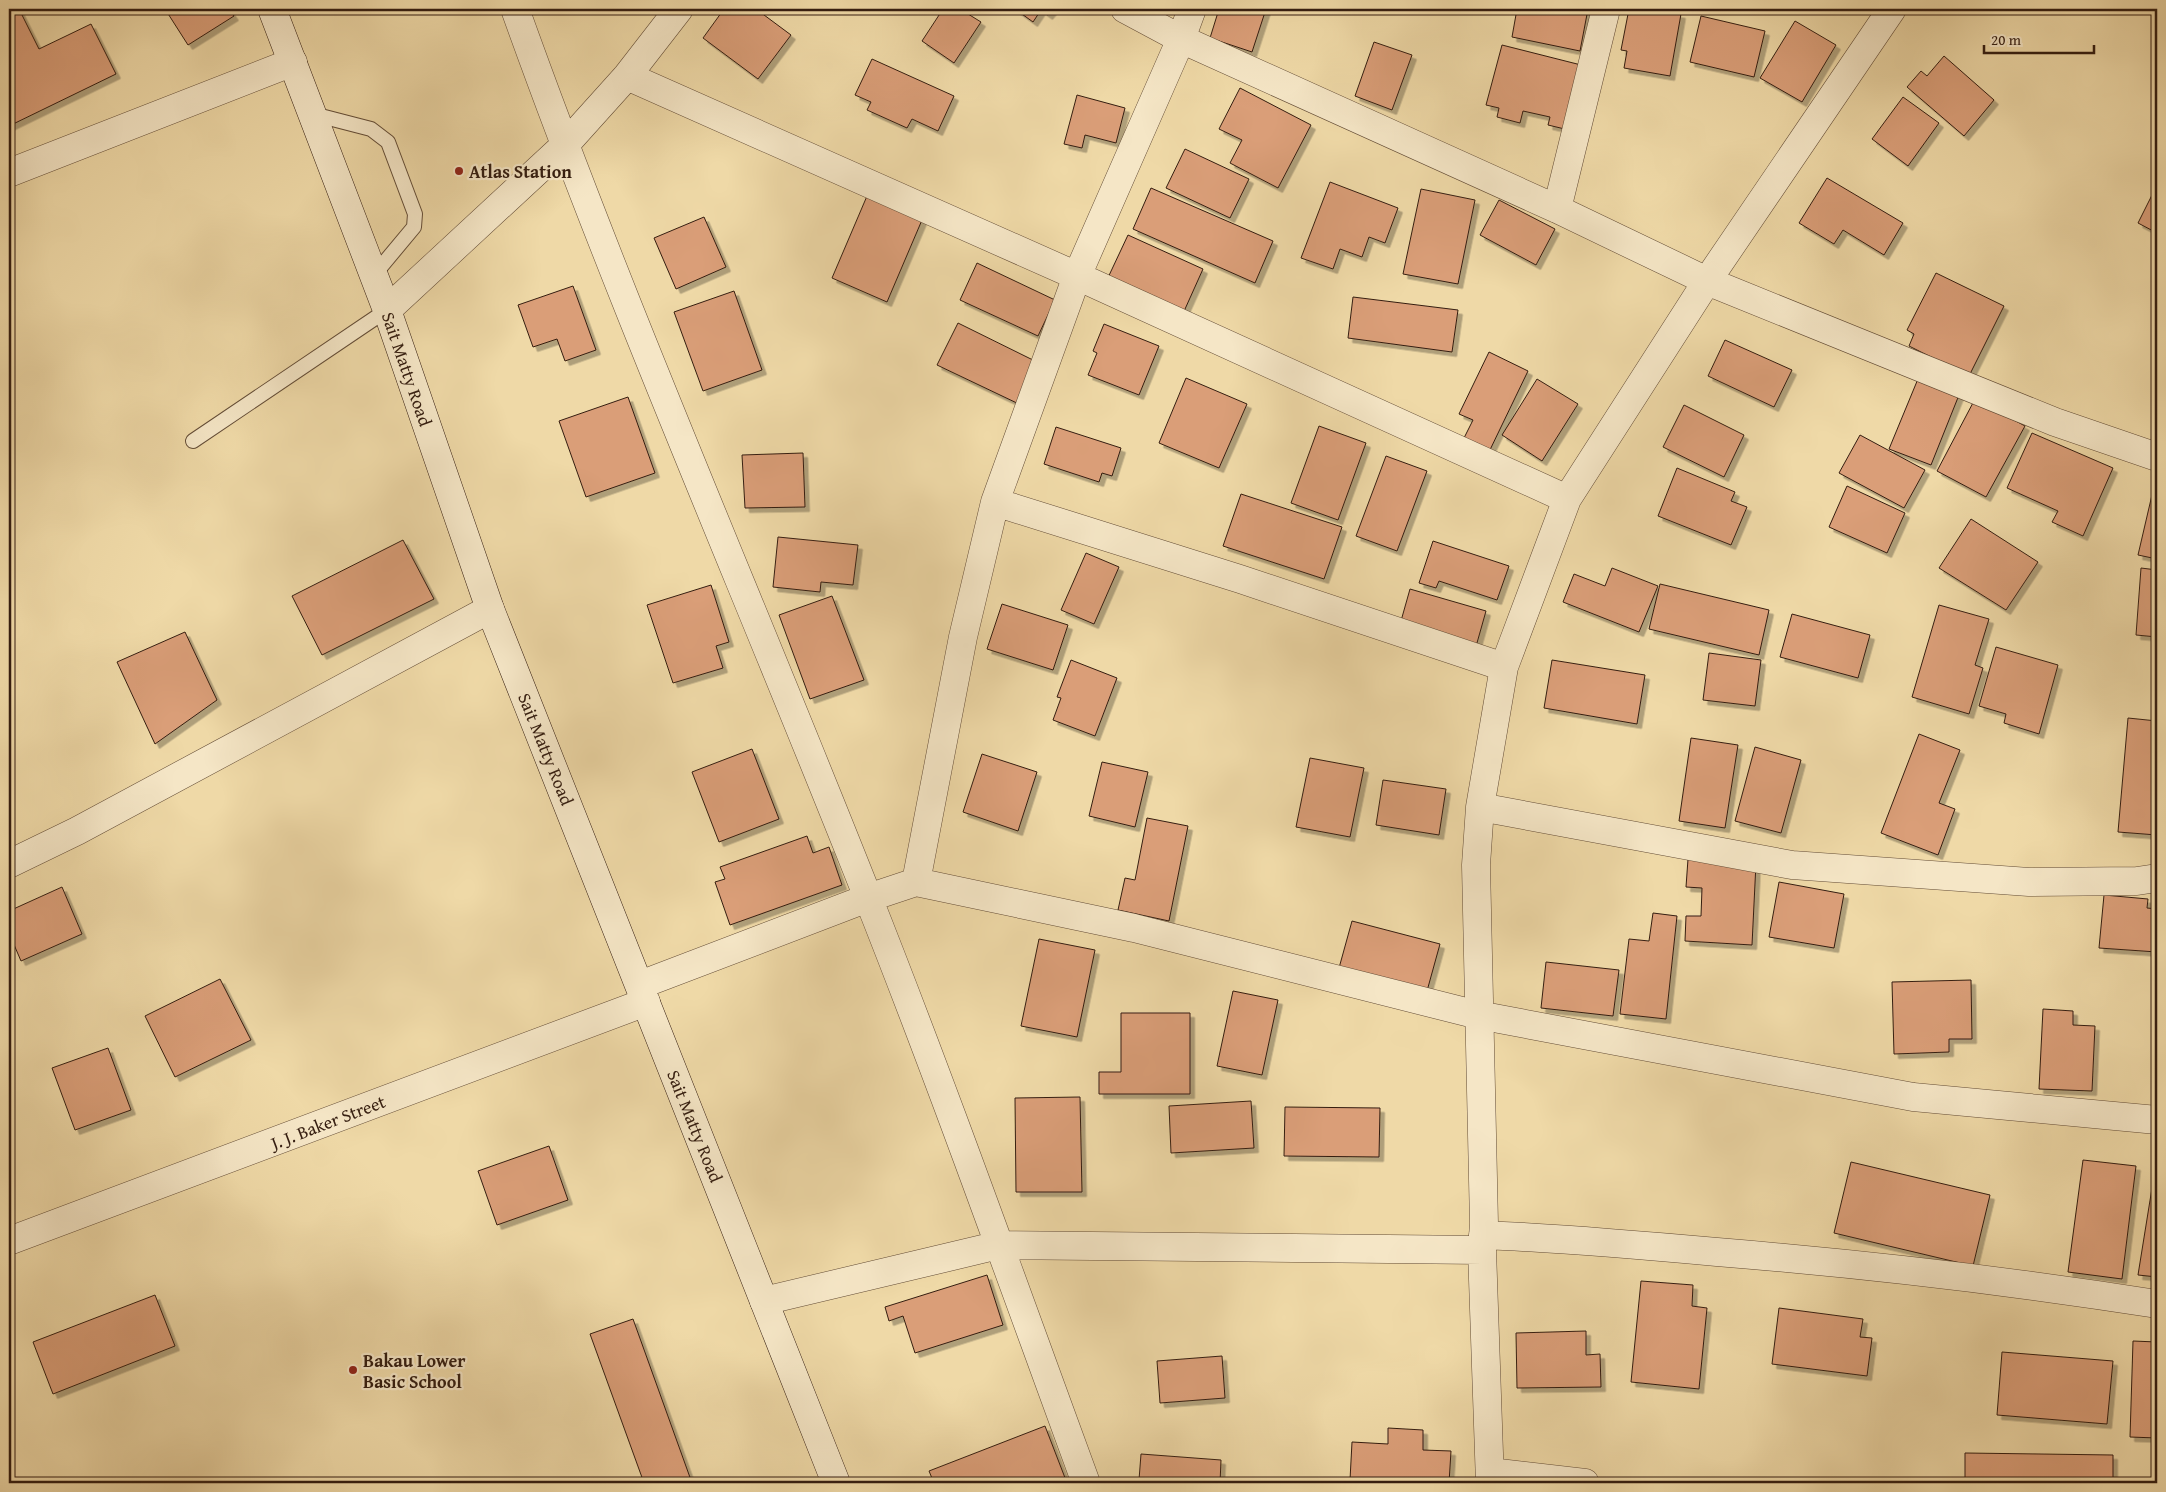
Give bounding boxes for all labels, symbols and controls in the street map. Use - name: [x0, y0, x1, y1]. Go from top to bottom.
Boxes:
- scale bar: [1984, 22, 2094, 54]
- text: 20 m: [1991, 29, 2022, 50]
- place label: Atlas Station: [469, 158, 572, 185]
- marker: Atlas Station: [453, 165, 465, 177]
- street label: Sait Matty Road: [375, 308, 439, 430]
- street label: Sait Matty Road: [511, 689, 581, 810]
- street label: Sait Matty Road: [660, 1066, 730, 1187]
- street label: J. J. Baker Street: [265, 1088, 390, 1157]
- place label: Bakau Lower Basic School: [363, 1347, 466, 1395]
- marker: Bakau Lower Basic School: [347, 1364, 359, 1376]

